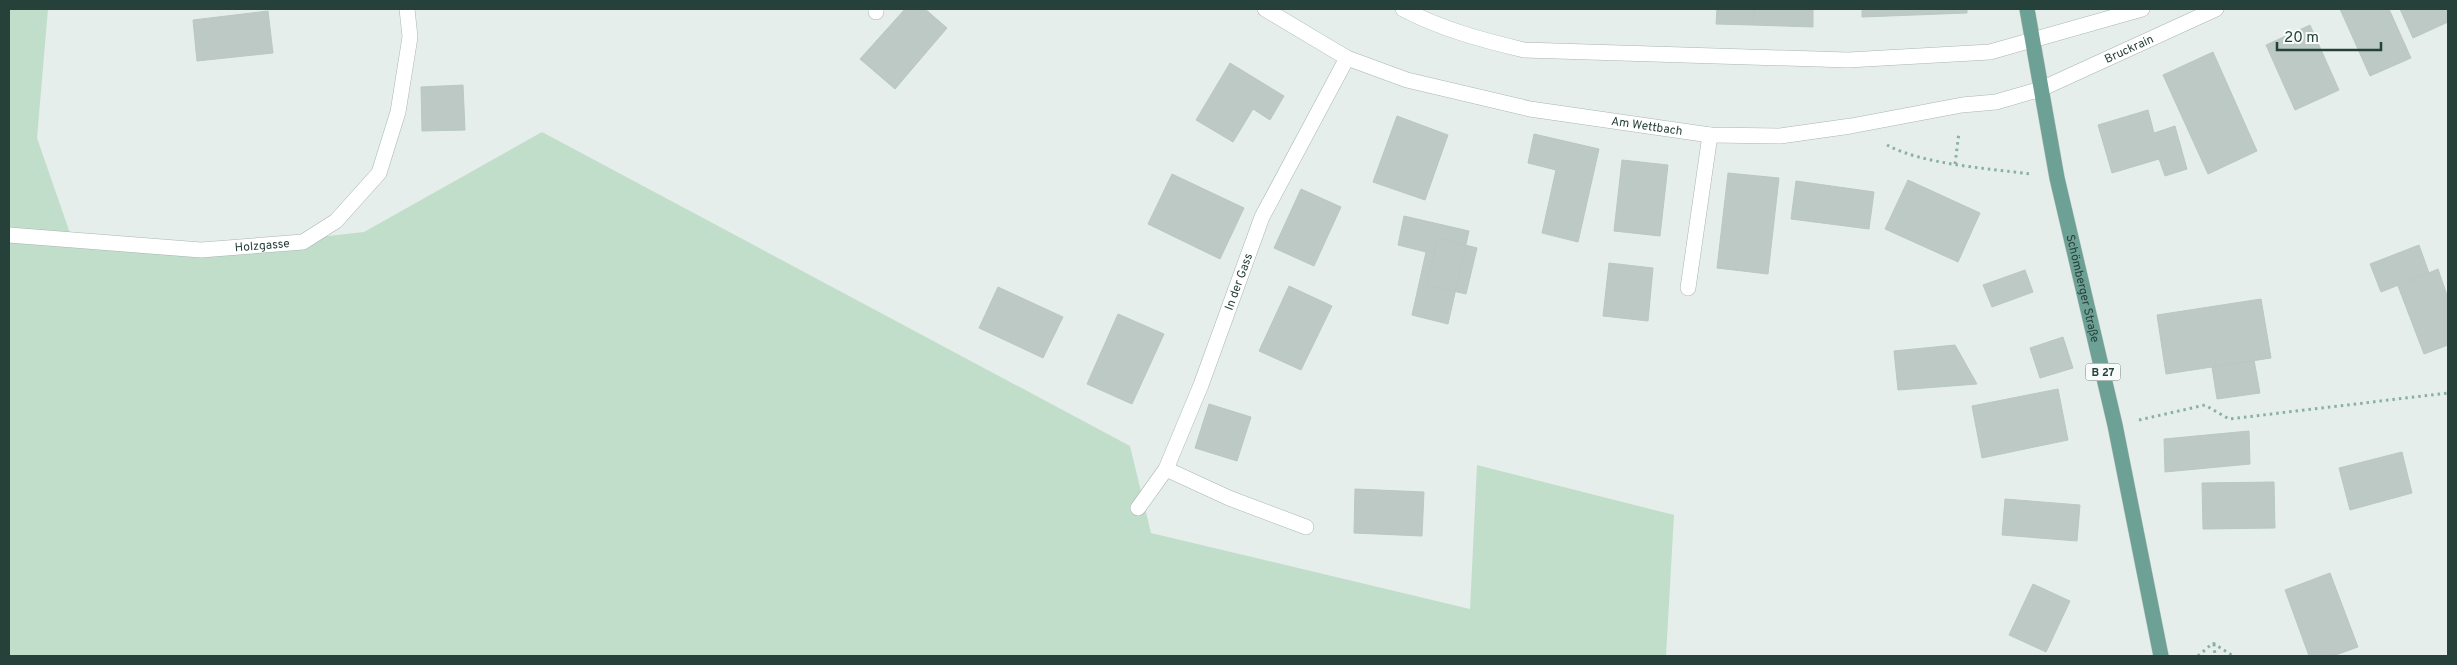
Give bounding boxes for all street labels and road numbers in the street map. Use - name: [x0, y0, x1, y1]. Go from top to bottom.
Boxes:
- street label: Bruckrain: [2102, 32, 2156, 68]
- street label: Am Wettbach: [1610, 114, 1684, 140]
- street label: Schömberger Straße: [2062, 233, 2102, 344]
- street label: Holzgasse: [234, 236, 290, 256]
- street label: In der Gass: [1222, 251, 1257, 313]
- road number: B 27: [2086, 364, 2120, 381]

